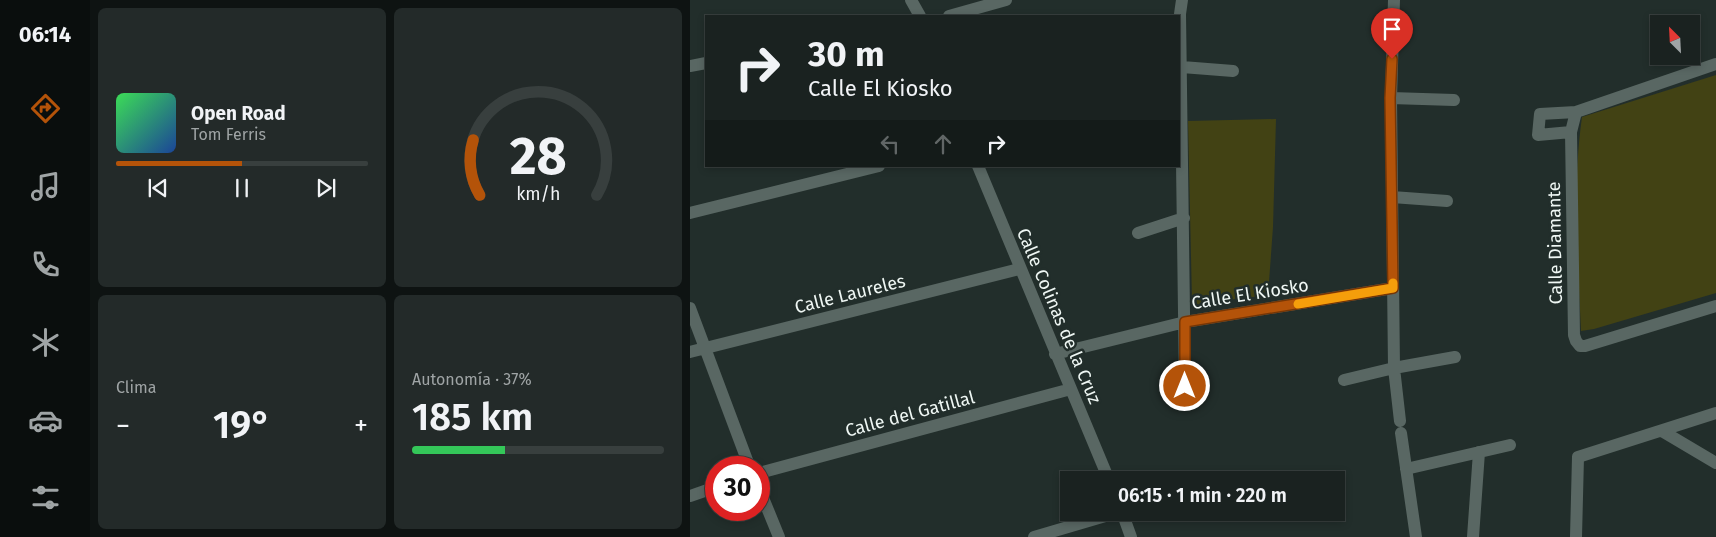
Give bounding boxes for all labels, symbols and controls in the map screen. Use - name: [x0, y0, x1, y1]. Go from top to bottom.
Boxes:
- pin: [1371, 8, 1413, 59]
- icon: arrive: [1378, 15, 1406, 43]
- north arrow: [1650, 15, 1700, 65]
- map controls: [1650, 15, 1700, 65]
- text: 06:14: [19, 21, 71, 48]
- text: 30 m: [808, 33, 885, 75]
- icon: right: [725, 35, 790, 100]
- text: Calle El Kiosko: [808, 75, 953, 102]
- icon: directions: [28, 91, 63, 126]
- text: Open Road: [191, 102, 286, 125]
- text: Tom Ferris: [191, 125, 266, 144]
- text: 28: [509, 125, 567, 188]
- icon: left: [876, 130, 904, 158]
- icon: ahead: [929, 130, 957, 158]
- icon: right: [982, 130, 1010, 158]
- icon: music: [28, 169, 63, 204]
- icon: previous: [144, 174, 172, 202]
- icon: pause: [228, 174, 256, 202]
- icon: next: [312, 174, 340, 202]
- street label: Calle Diamante: [1543, 181, 1567, 305]
- text: km/h: [516, 183, 560, 205]
- street label: Calle Colinas de la Cruz: [1012, 225, 1106, 407]
- icon: phone: [28, 247, 63, 282]
- street label: Calle Laureles: [792, 270, 908, 318]
- street label: Calle El Kiosko: [1190, 274, 1310, 314]
- icon: climate: [28, 325, 63, 360]
- position arrow: [1158, 359, 1210, 411]
- text: Autonomía · 37%: [412, 370, 532, 389]
- text: Clima: [116, 378, 156, 397]
- street label: Calle del Gatillal: [843, 386, 977, 442]
- text: 185 km: [412, 394, 533, 440]
- text: 19°: [213, 402, 271, 448]
- icon: car: [28, 403, 63, 438]
- text: −: [116, 409, 130, 442]
- text: +: [354, 409, 368, 442]
- speed limit sign: 30: [705, 456, 770, 521]
- icon: filters: [28, 480, 63, 515]
- text: 06:15 · 1 min · 220 m: [1118, 484, 1287, 507]

